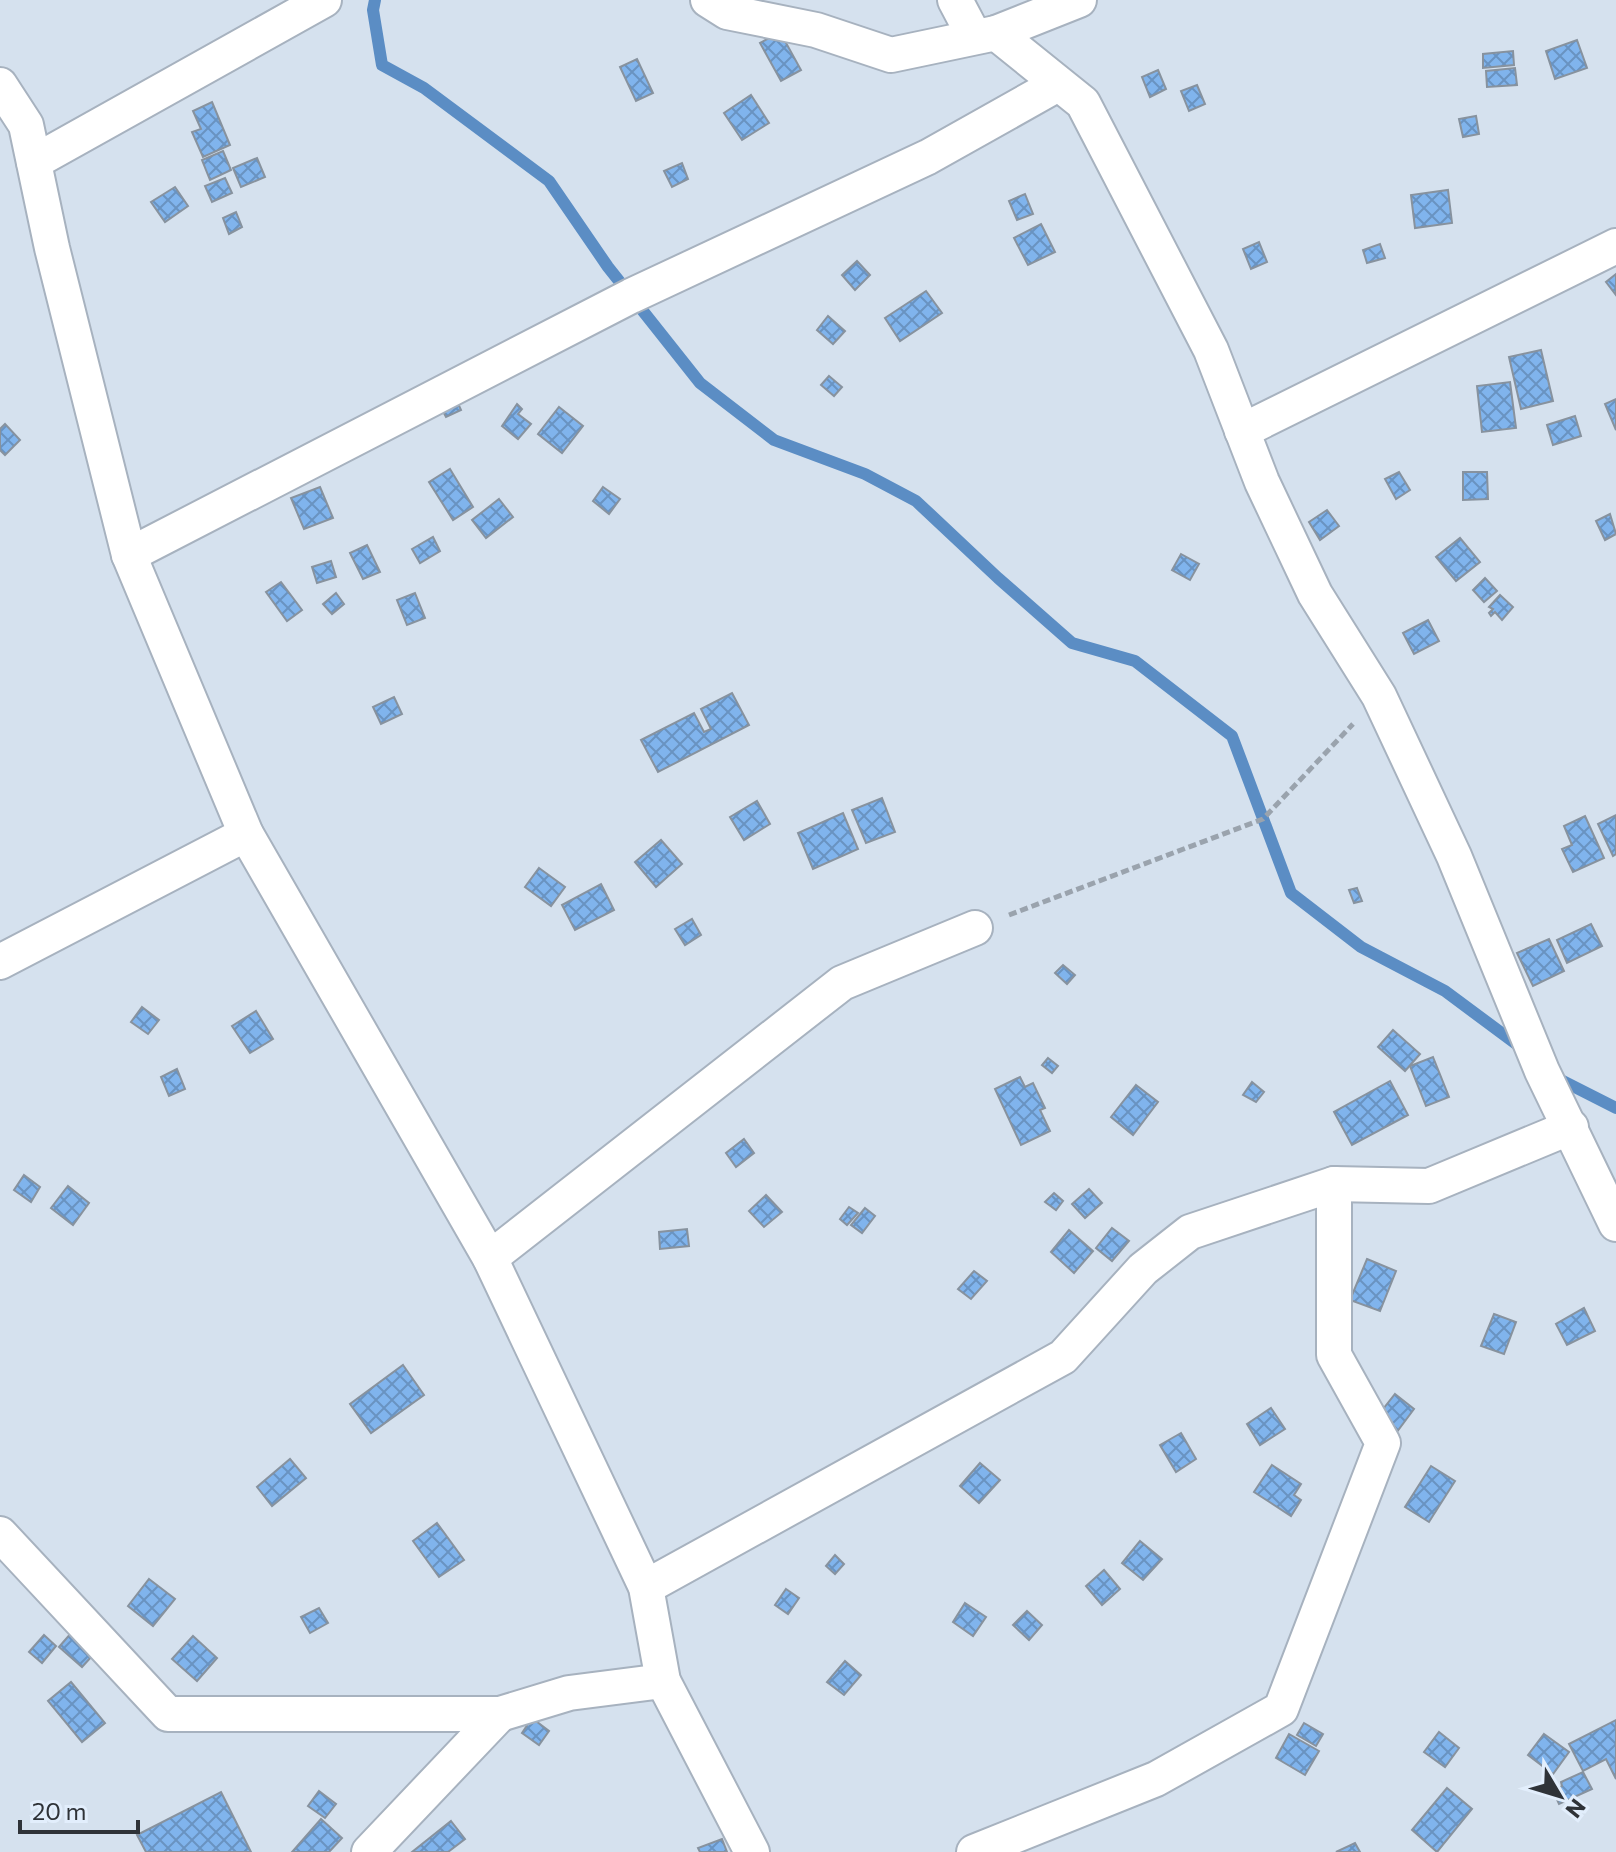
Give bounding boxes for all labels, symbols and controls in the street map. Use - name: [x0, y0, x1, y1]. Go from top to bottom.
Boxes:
- north arrow: [1520, 1756, 1600, 1836]
- scale bar: [20, 1784, 138, 1834]
- text: N: [1560, 1794, 1592, 1823]
- text: 20 m: [32, 1796, 86, 1825]

